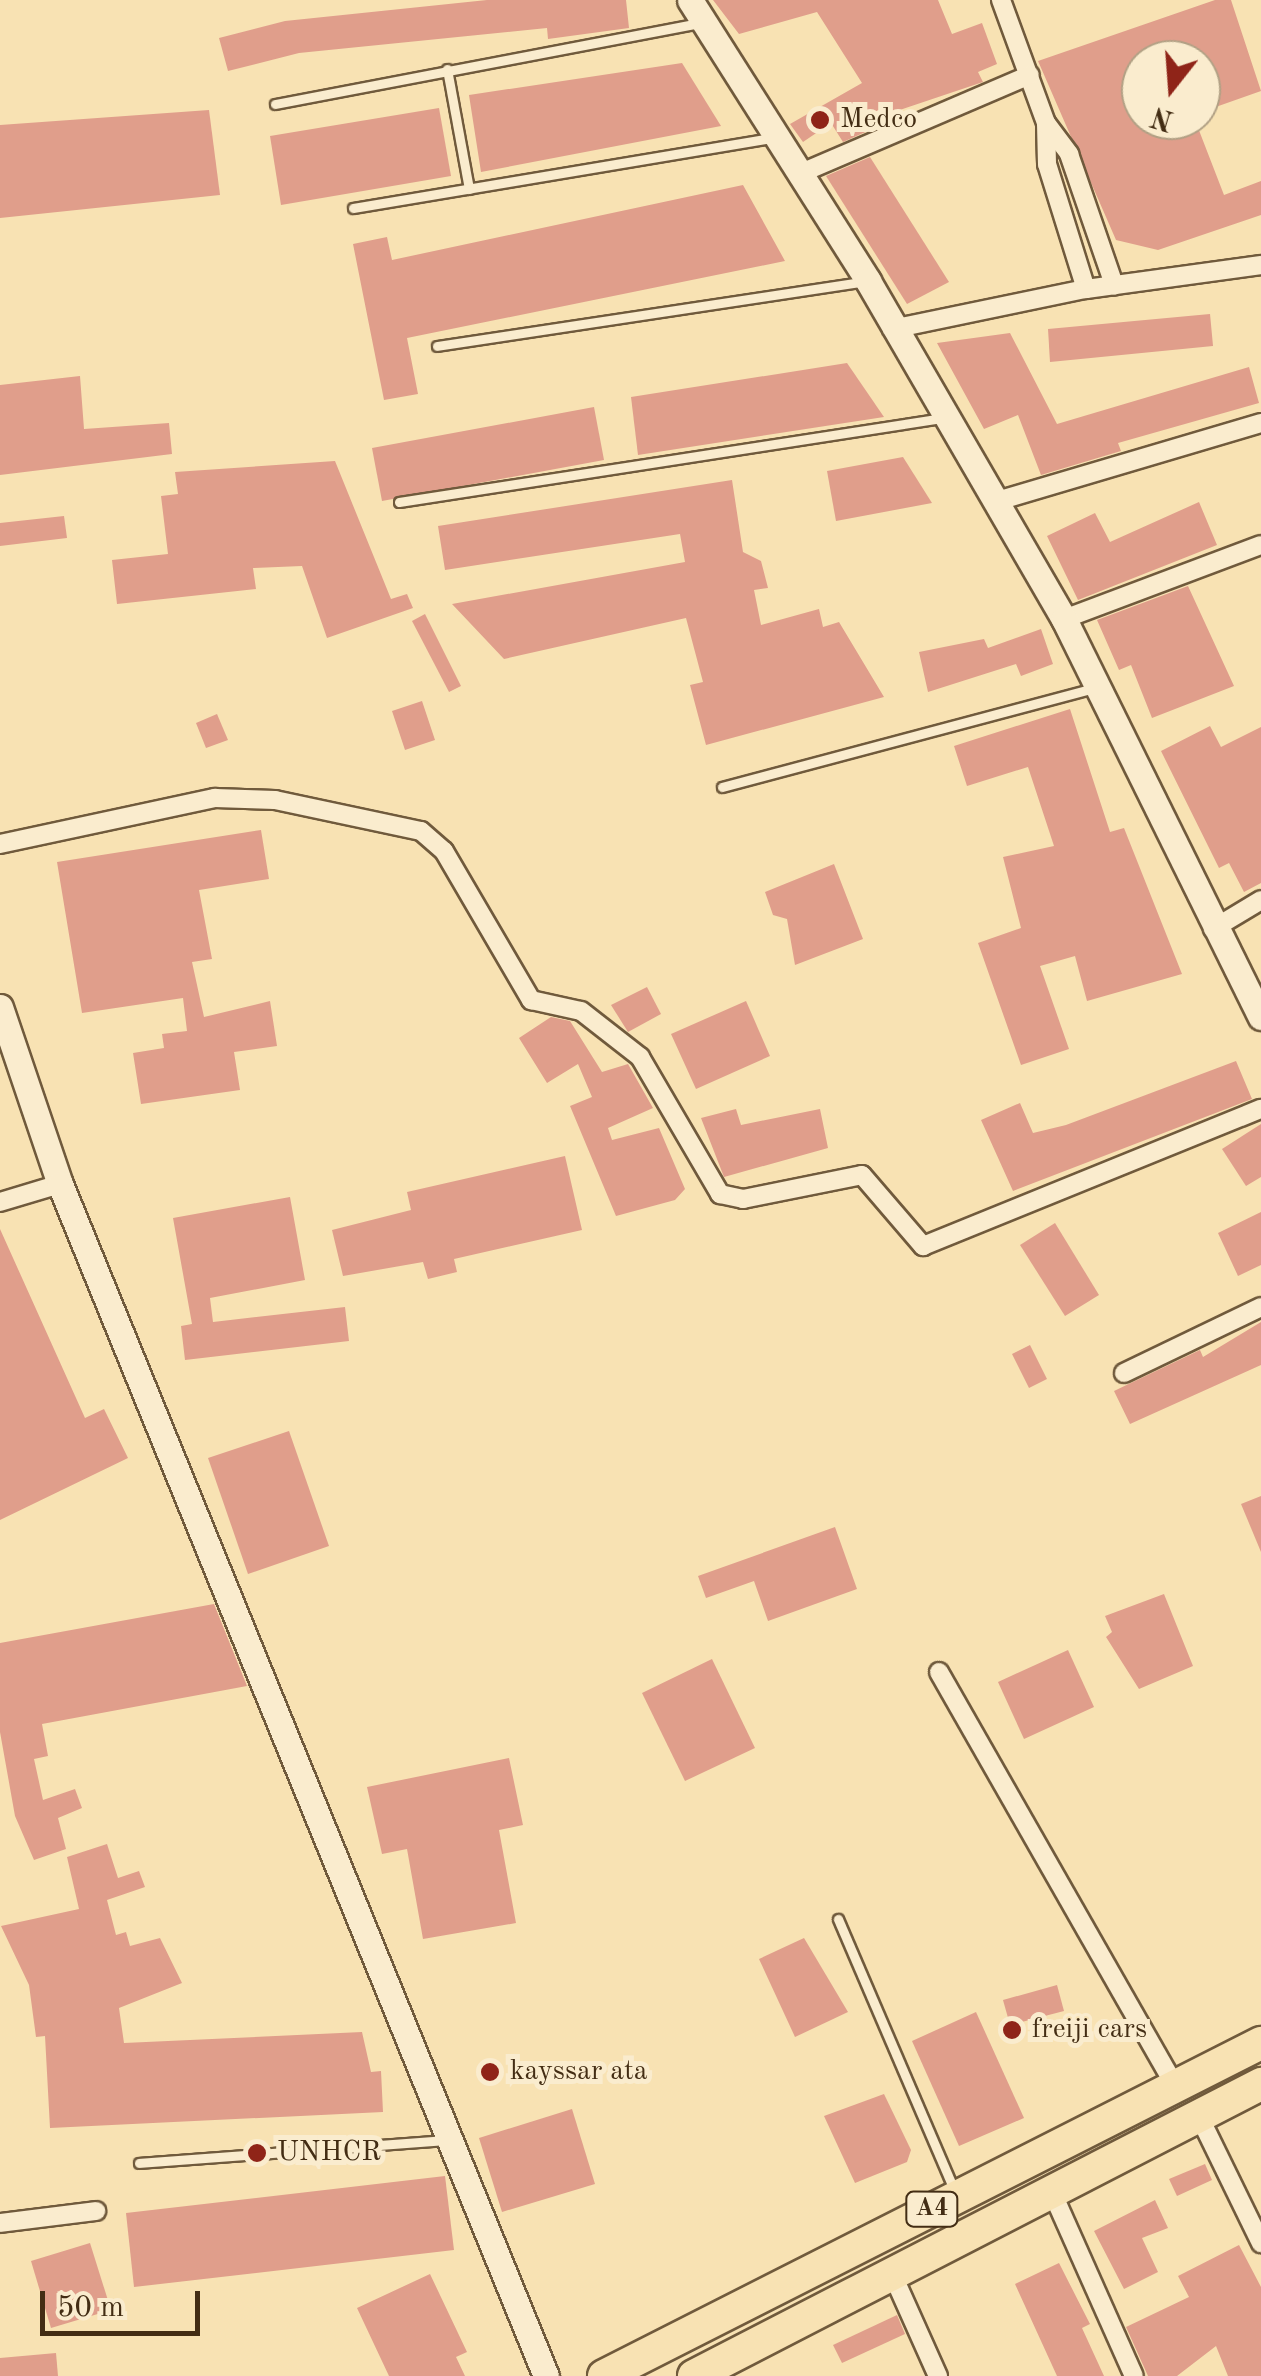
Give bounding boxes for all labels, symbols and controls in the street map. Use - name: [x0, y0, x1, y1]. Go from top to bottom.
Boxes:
- north arrow: [1121, 40, 1221, 140]
- text: N: [1148, 100, 1177, 133]
- place label: Medco: [840, 103, 917, 137]
- marker: Medco: [809, 109, 831, 131]
- place label: freiji cars: [1032, 2013, 1147, 2047]
- marker: freiji cars: [1001, 2019, 1023, 2041]
- place label: kayssar ata: [510, 2055, 648, 2089]
- marker: kayssar ata: [479, 2061, 501, 2083]
- place label: UNHCR: [277, 2136, 381, 2170]
- marker: UNHCR: [246, 2142, 268, 2164]
- road number: A4: [904, 2189, 960, 2229]
- scale bar: [45, 2271, 205, 2333]
- text: 50 m: [57, 2293, 124, 2323]

